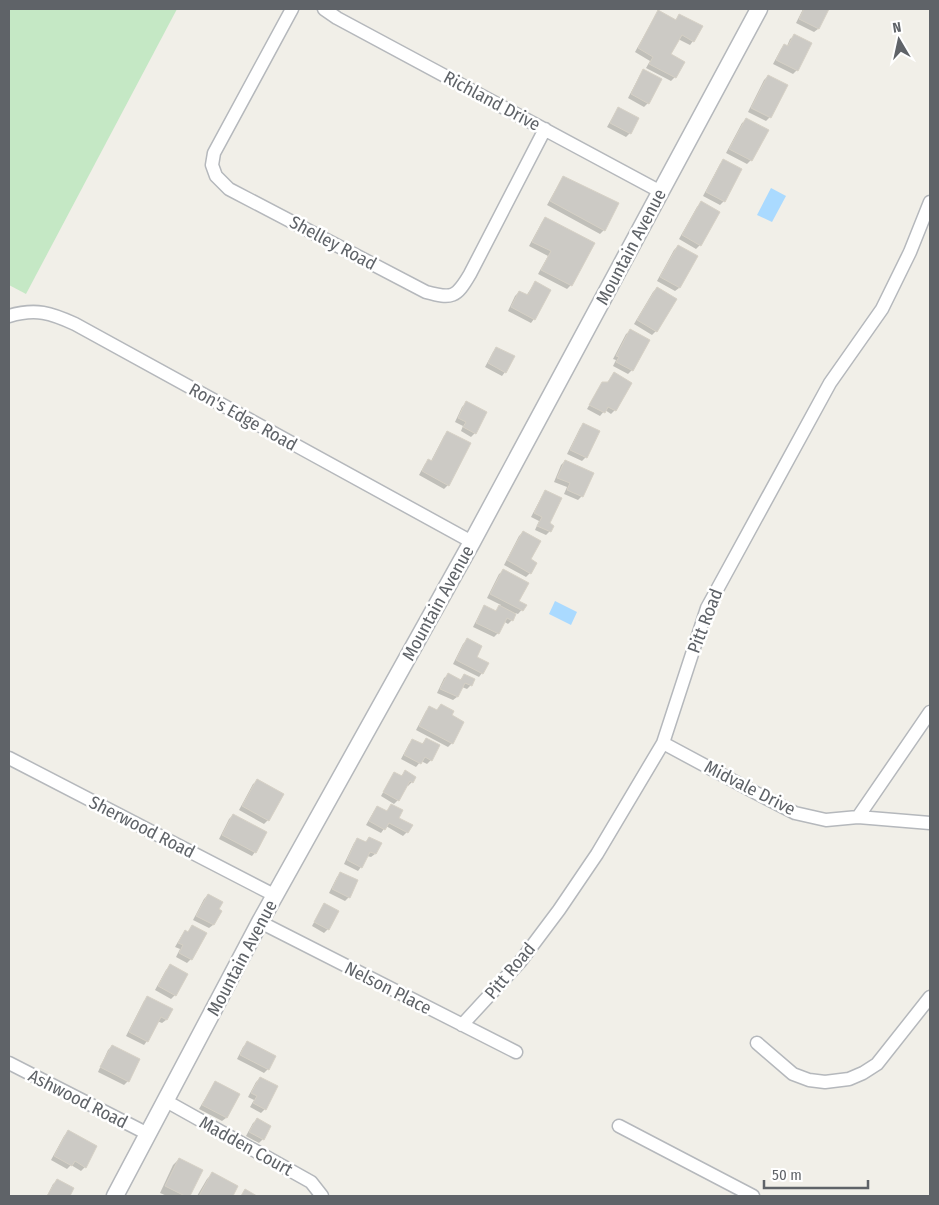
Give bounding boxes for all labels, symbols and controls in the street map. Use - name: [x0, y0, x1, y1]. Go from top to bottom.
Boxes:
- north arrow: [874, 15, 924, 65]
- text: N: [892, 19, 903, 37]
- street label: Richland Drive: [440, 66, 544, 136]
- street label: Mountain Avenue: [591, 185, 671, 309]
- street label: Shelley Road: [286, 211, 380, 275]
- street label: Ron's Edge Road: [185, 378, 301, 456]
- street label: Mountain Avenue: [397, 542, 479, 664]
- street label: Pitt Road: [683, 586, 727, 656]
- street label: Midvale Drive: [701, 756, 799, 820]
- street label: Sherwood Road: [86, 791, 198, 863]
- street label: Mountain Avenue: [202, 896, 282, 1020]
- street label: Pitt Road: [480, 938, 540, 1004]
- street label: Nelson Place: [341, 957, 435, 1019]
- street label: Ashwood Road: [25, 1065, 131, 1133]
- street label: Madden Court: [195, 1111, 297, 1181]
- scale bar: [764, 1158, 868, 1190]
- text: 50 m: [772, 1166, 802, 1184]

